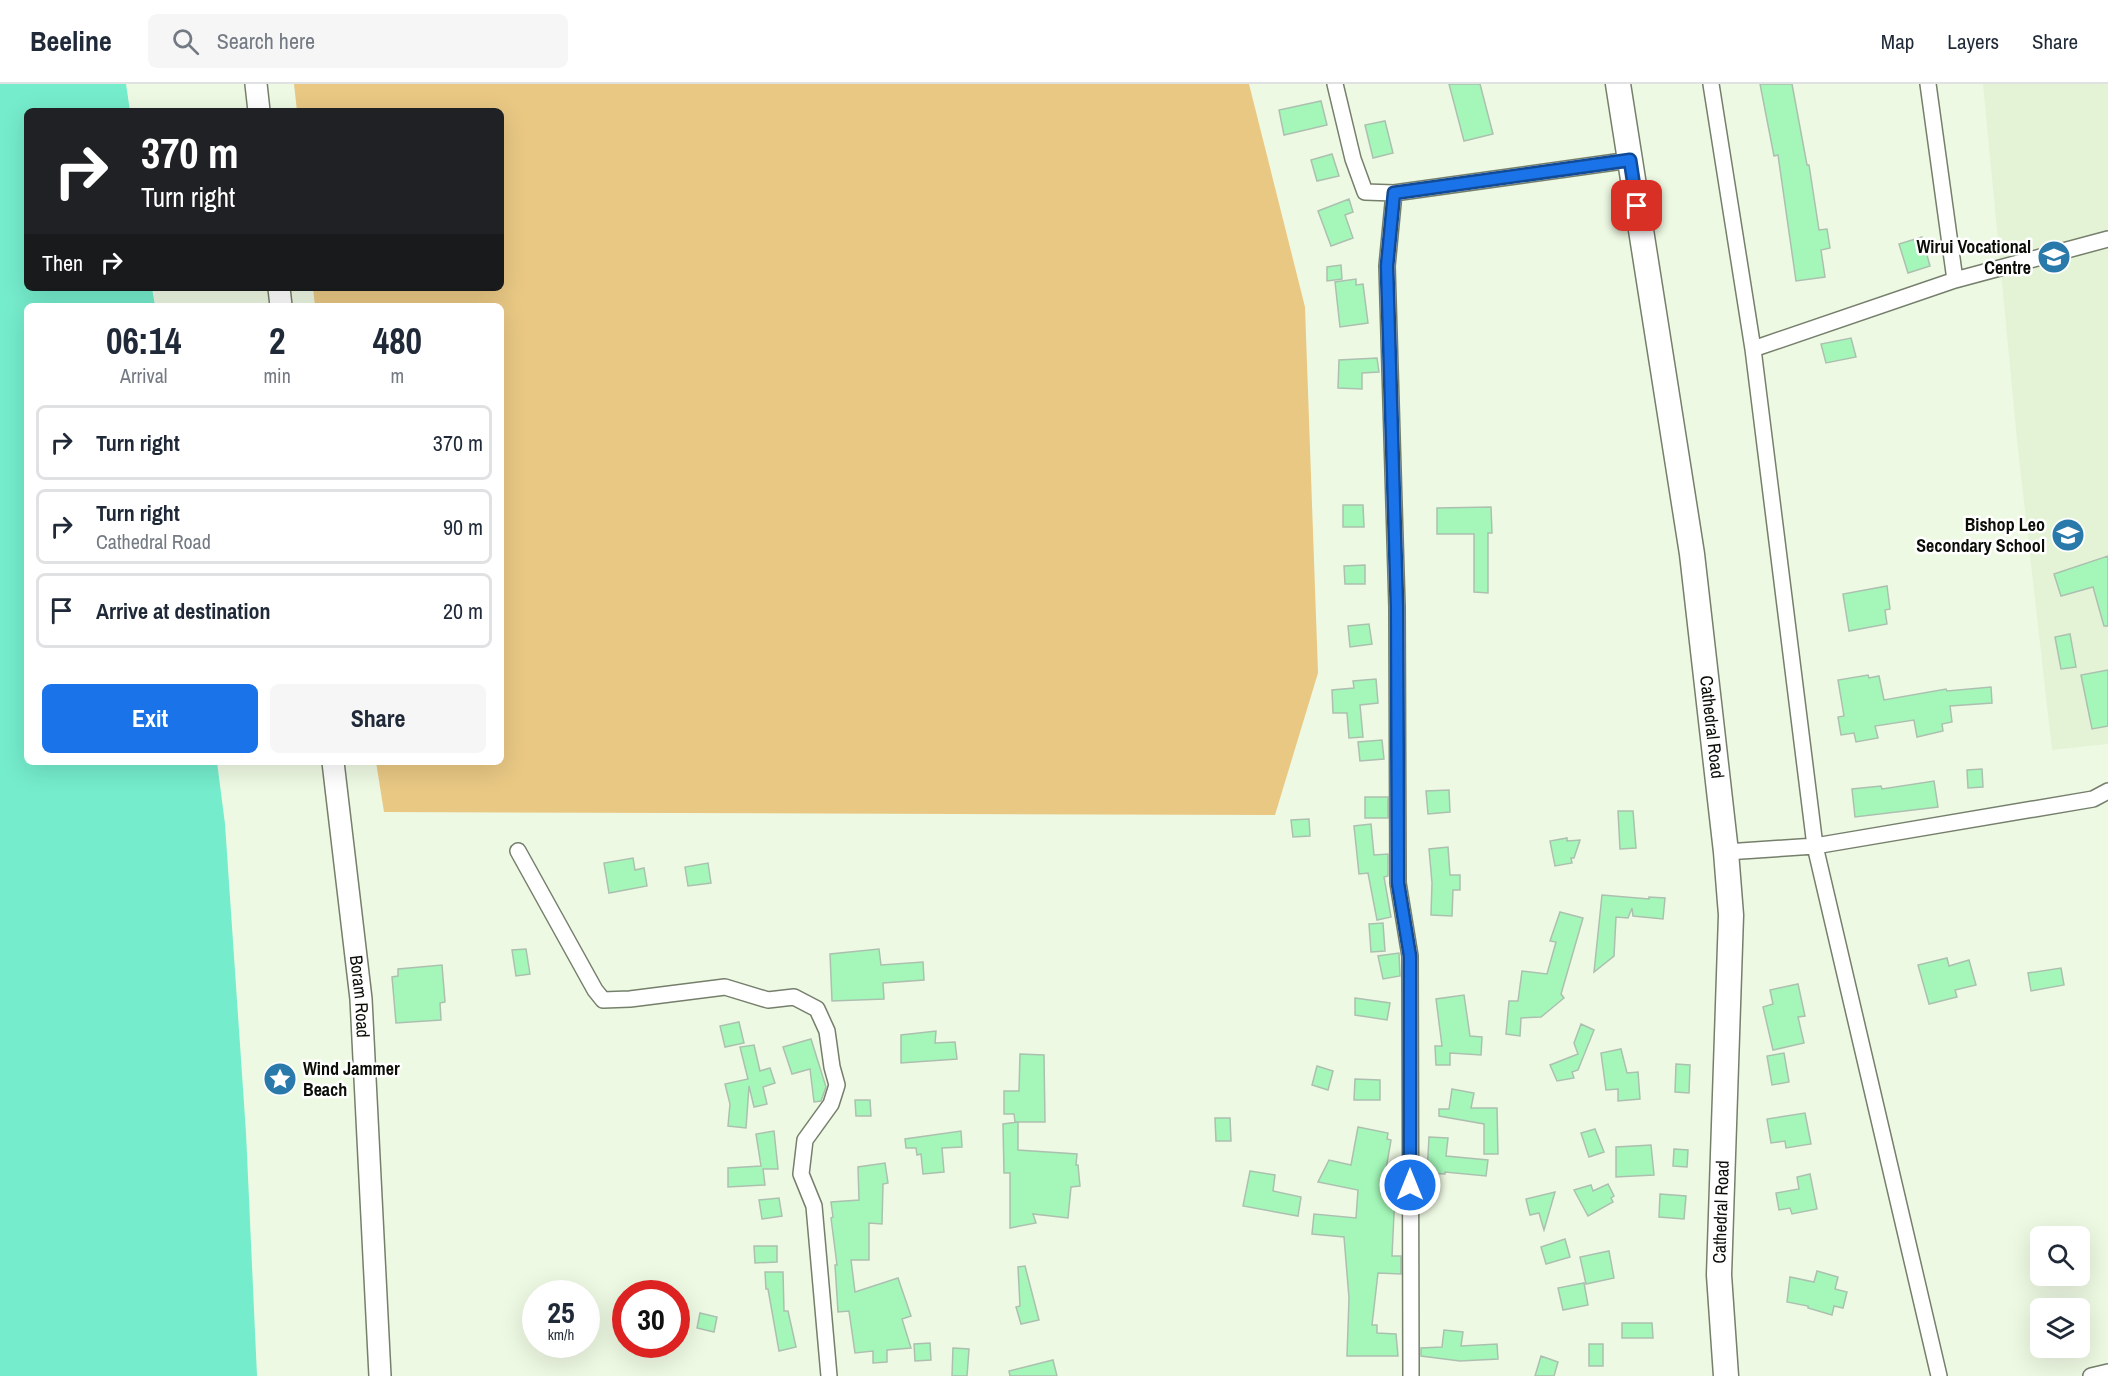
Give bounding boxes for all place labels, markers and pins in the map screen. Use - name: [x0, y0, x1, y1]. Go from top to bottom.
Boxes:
- pin: [1611, 180, 1662, 231]
- place label: Wirui Vocational Centre: [1917, 234, 2031, 280]
- school or university icon: Wirui Vocational Centre: [2036, 239, 2072, 275]
- place label: Bishop Leo Secondary School: [1916, 512, 2045, 558]
- school or university icon: Bishop Leo Secondary School: [2050, 517, 2086, 553]
- place label: Wind Jammer Beach: [303, 1056, 400, 1102]
- place icon: Wind Jammer Beach: [262, 1061, 298, 1097]

